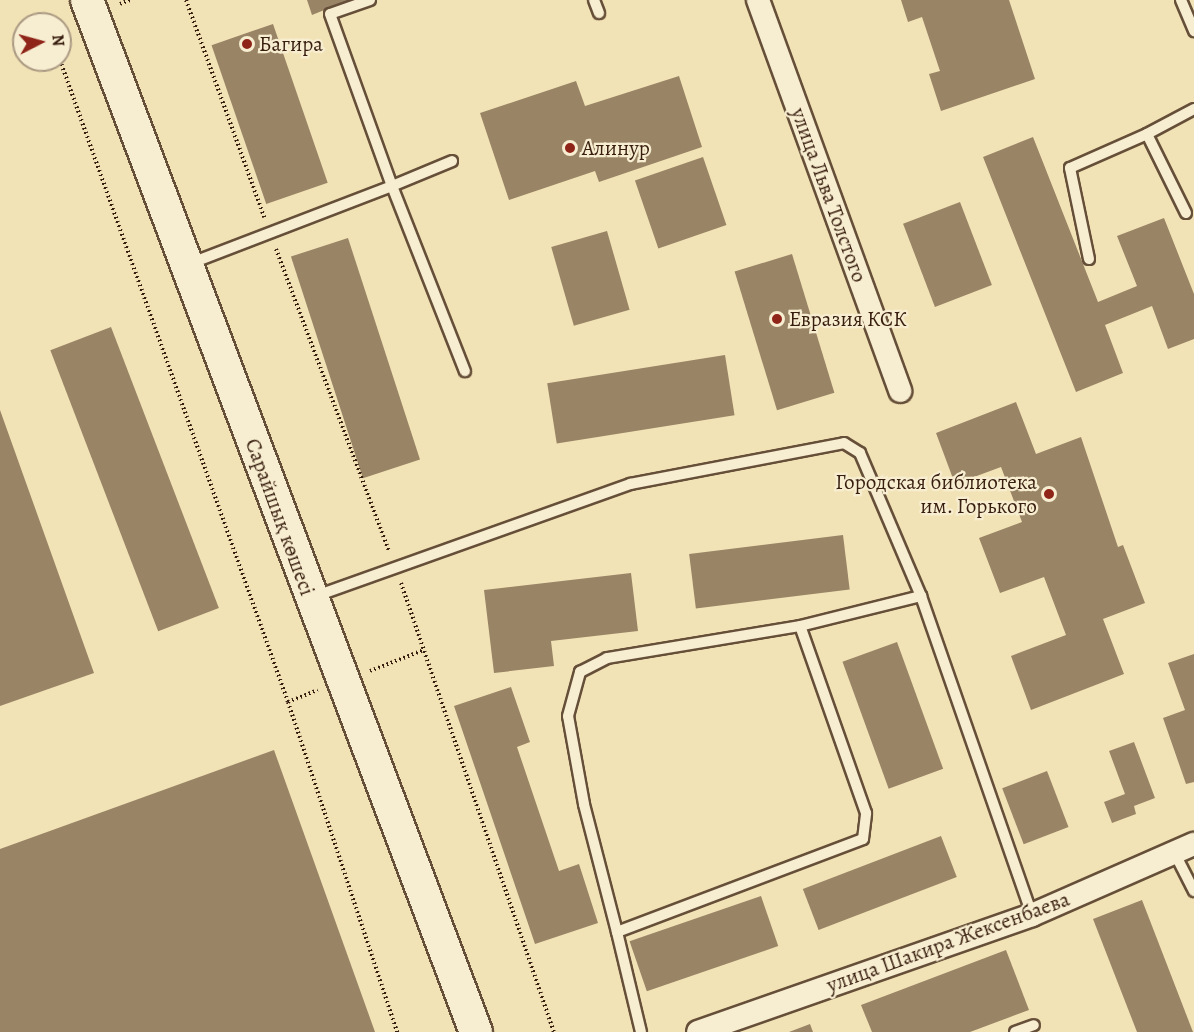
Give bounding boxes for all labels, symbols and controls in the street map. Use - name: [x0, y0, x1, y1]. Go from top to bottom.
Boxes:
- north arrow: [12, 12, 72, 72]
- place label: Багира: [259, 31, 323, 57]
- text: N: [46, 33, 69, 47]
- marker: Багира: [240, 37, 254, 51]
- street label: улица Льва Толстого: [786, 104, 872, 286]
- place label: Алинур: [582, 135, 650, 161]
- marker: Алинур: [563, 141, 577, 155]
- place label: Евразия КСК: [789, 306, 907, 332]
- marker: Евразия КСК: [770, 312, 784, 326]
- street label: Сарайшық көшесі: [240, 435, 320, 599]
- place label: Городская библиотека им. Горького: [835, 469, 1037, 519]
- marker: Городская библиотека им. Горького: [1042, 487, 1056, 501]
- street label: улица Шакира Жексенбаева: [823, 886, 1073, 998]

